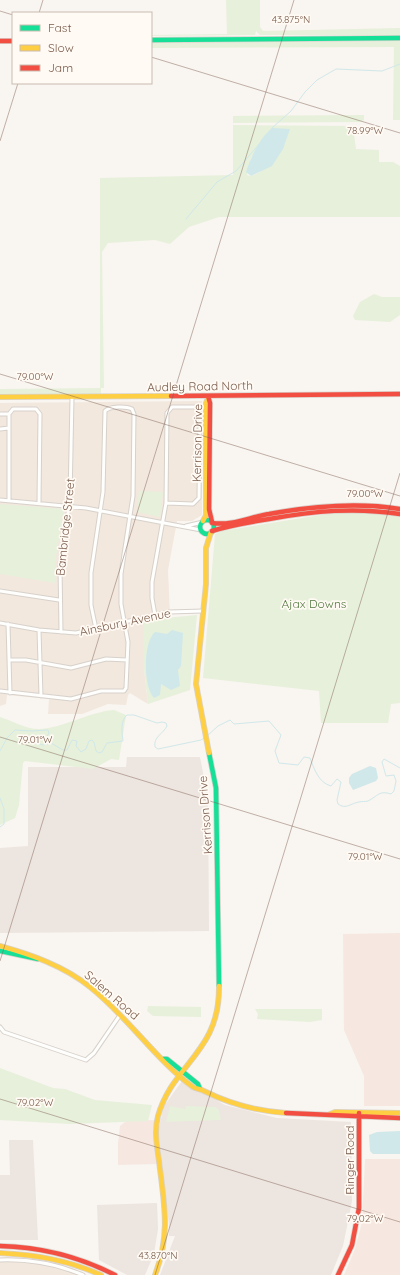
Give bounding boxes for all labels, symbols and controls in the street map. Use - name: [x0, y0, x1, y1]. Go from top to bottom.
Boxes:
- legend: [12, 12, 152, 84]
- text: 43.875°N: [272, 13, 310, 26]
- text: Fast: [48, 20, 72, 35]
- text: Slow: [48, 40, 74, 55]
- text: Jam: [48, 60, 73, 75]
- text: 78.99°W: [347, 124, 384, 137]
- text: 79.00°W: [17, 370, 54, 383]
- street label: Audley Road North: [147, 378, 253, 394]
- street label: Kerrison Drive: [189, 403, 205, 482]
- street label: Bambridge Street: [52, 478, 78, 576]
- text: 79.00°W: [347, 487, 384, 500]
- park label: Ajax Downs: [282, 596, 347, 611]
- street label: Ainsbury Avenue: [78, 605, 172, 639]
- text: 79.01°W: [18, 733, 53, 746]
- street label: Kerrison Drive: [195, 775, 215, 855]
- text: 79.01°W: [348, 850, 383, 863]
- street label: Salem Road: [82, 967, 142, 1023]
- text: 79.02°W: [17, 1096, 54, 1109]
- street label: Ringer Road: [342, 1125, 357, 1195]
- text: 79.02°W: [347, 1212, 384, 1225]
- text: 43.870°N: [138, 1249, 178, 1262]

